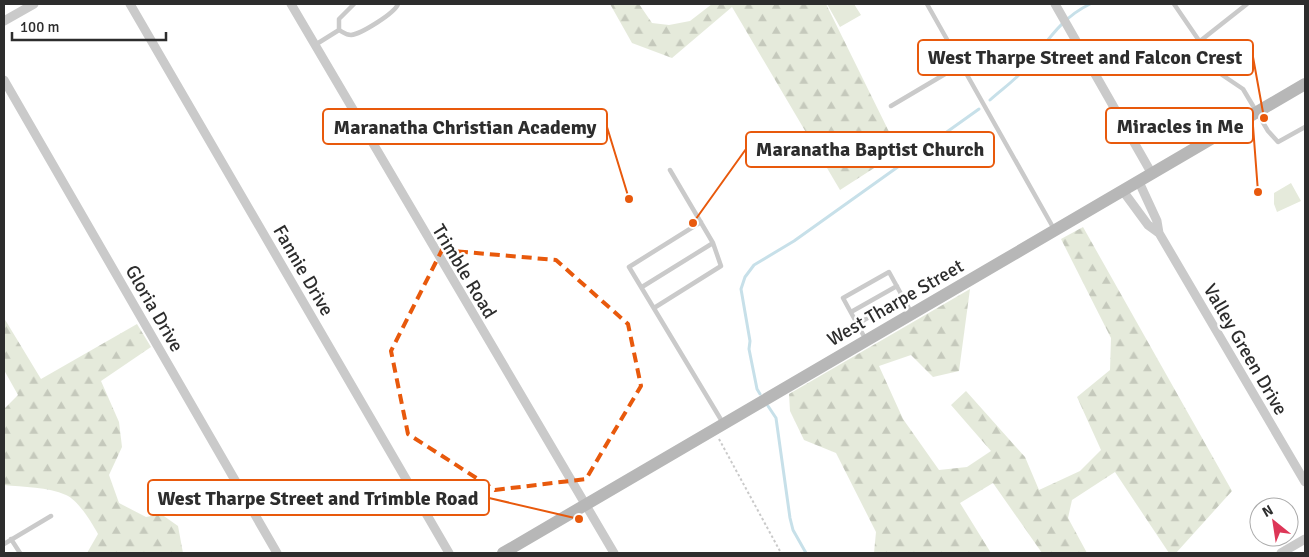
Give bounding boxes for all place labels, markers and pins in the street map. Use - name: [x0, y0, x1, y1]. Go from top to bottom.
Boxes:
- callout: West Tharpe Street and Falcon Crest: [918, 40, 1253, 75]
- callout: Miracles in Me: [1106, 108, 1253, 143]
- callout: Maranatha Christian Academy: [323, 109, 607, 144]
- callout: Maranatha Baptist Church: [746, 132, 994, 167]
- callout: West Tharpe Street and Trimble Road: [148, 480, 489, 515]

